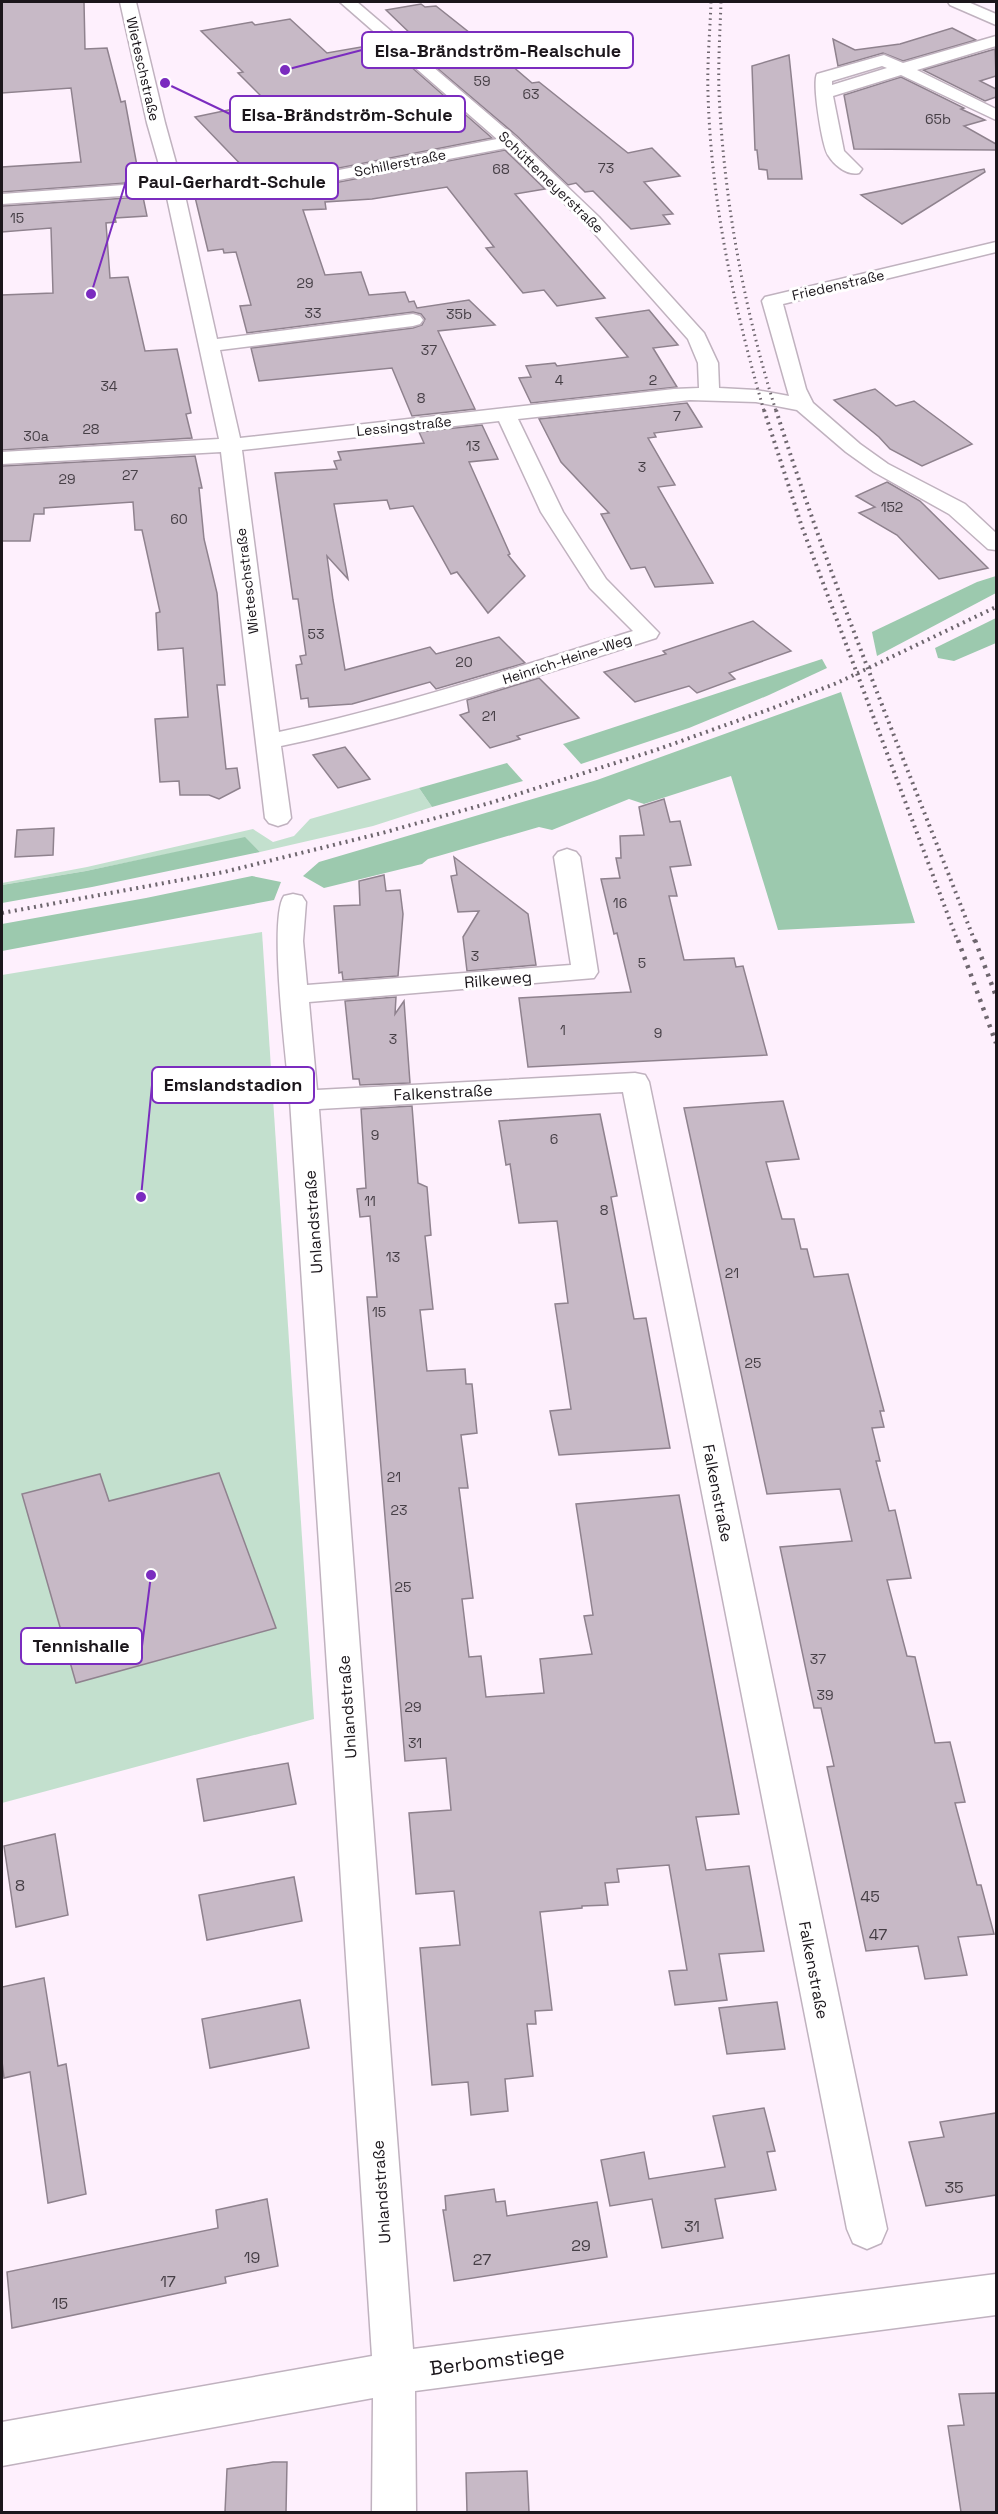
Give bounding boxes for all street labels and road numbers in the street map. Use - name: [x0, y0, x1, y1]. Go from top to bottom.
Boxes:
- street label: Wieteschstraße: [122, 15, 164, 123]
- street label: Schüttemeyerstraße: [495, 127, 607, 237]
- street label: Schillerstraße: [353, 145, 447, 181]
- street label: Friedenstraße: [790, 266, 886, 304]
- street label: Lessingstraße: [356, 412, 452, 440]
- street label: Wieteschstraße: [232, 527, 262, 635]
- street label: Heinrich-Heine-Weg: [500, 630, 634, 688]
- street label: Rilkeweg: [463, 966, 533, 993]
- street label: Falkenstraße: [393, 1079, 493, 1106]
- street label: Unlandstraße: [299, 1169, 328, 1274]
- street label: Falkenstraße: [698, 1442, 737, 1544]
- street label: Unlandstraße: [333, 1654, 362, 1759]
- street label: Falkenstraße: [794, 1919, 833, 2021]
- street label: Unlandstraße: [367, 2139, 396, 2244]
- street label: Berbomstiege: [428, 2339, 566, 2381]

